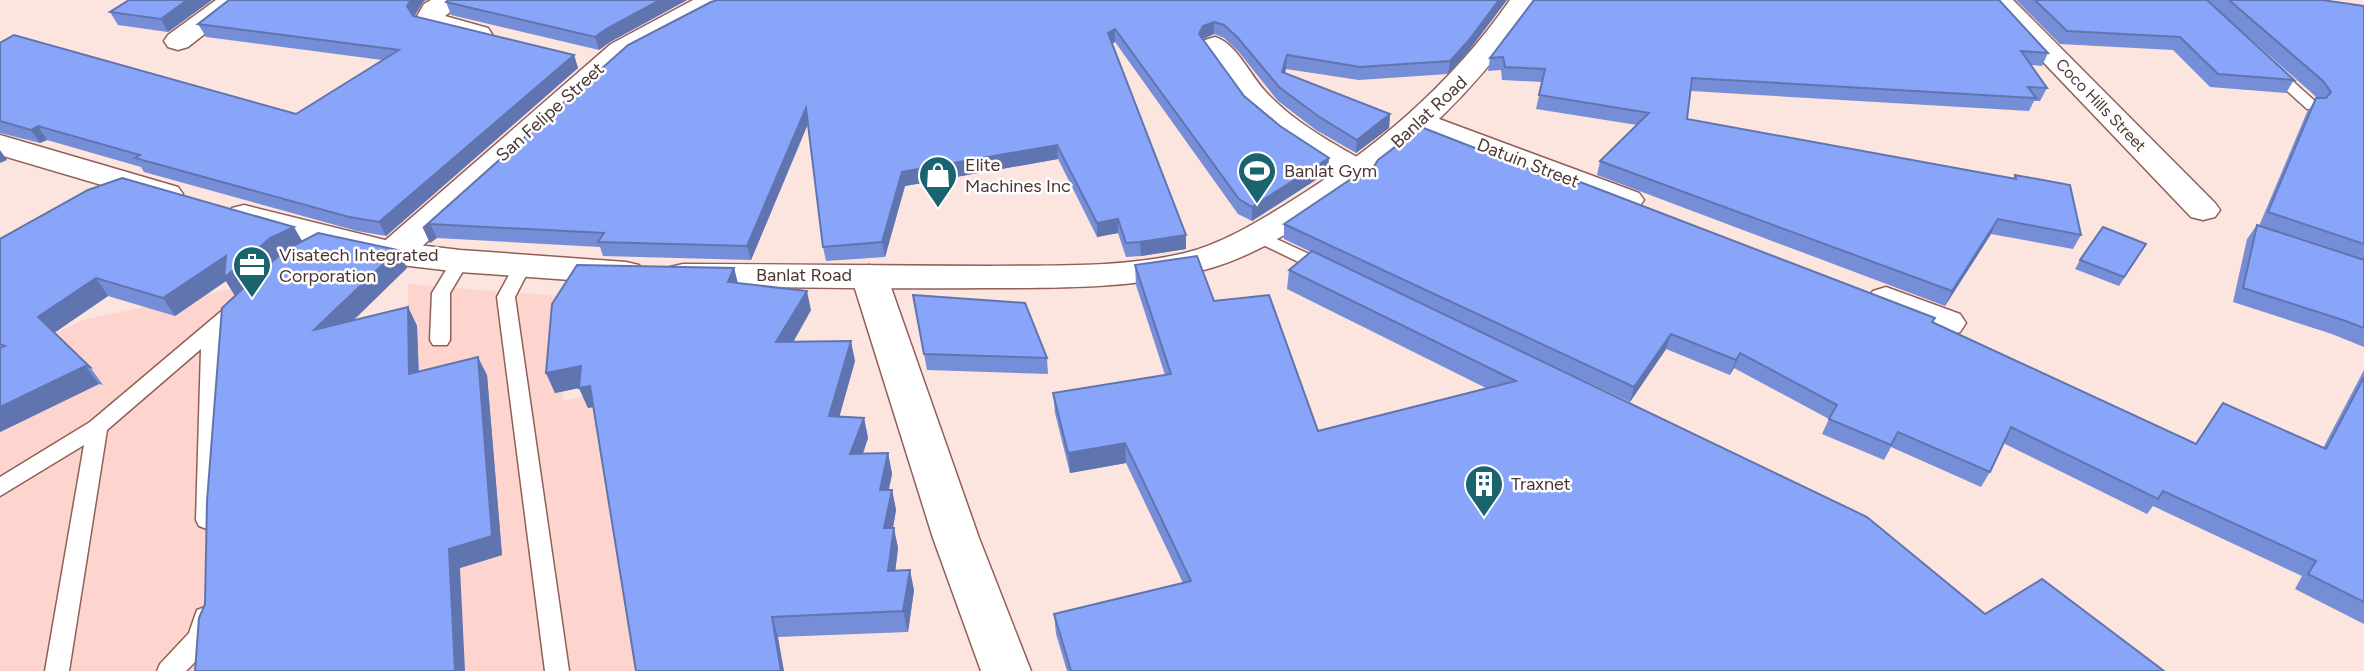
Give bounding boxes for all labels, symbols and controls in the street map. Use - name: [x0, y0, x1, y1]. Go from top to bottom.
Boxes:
- street label: Coco Hills Street: [2052, 55, 2150, 155]
- street label: San Felipe Street: [491, 58, 609, 166]
- street label: Banlat Road: [1386, 71, 1472, 153]
- street label: Datuin Street: [1474, 133, 1582, 193]
- sports icon: Banlat Gym: [1236, 150, 1278, 205]
- shop icon: Elite Machines Inc: [917, 154, 959, 209]
- place label: Elite Machines Inc: [965, 154, 1071, 197]
- place label: Banlat Gym: [1284, 160, 1377, 182]
- office icon: Visatech Integrated Corporation: [231, 244, 273, 299]
- place label: Visatech Integrated Corporation: [279, 244, 439, 287]
- street label: Banlat Road: [756, 264, 852, 286]
- building icon: Traxnet: [1463, 463, 1505, 518]
- place label: Traxnet: [1511, 473, 1571, 495]

